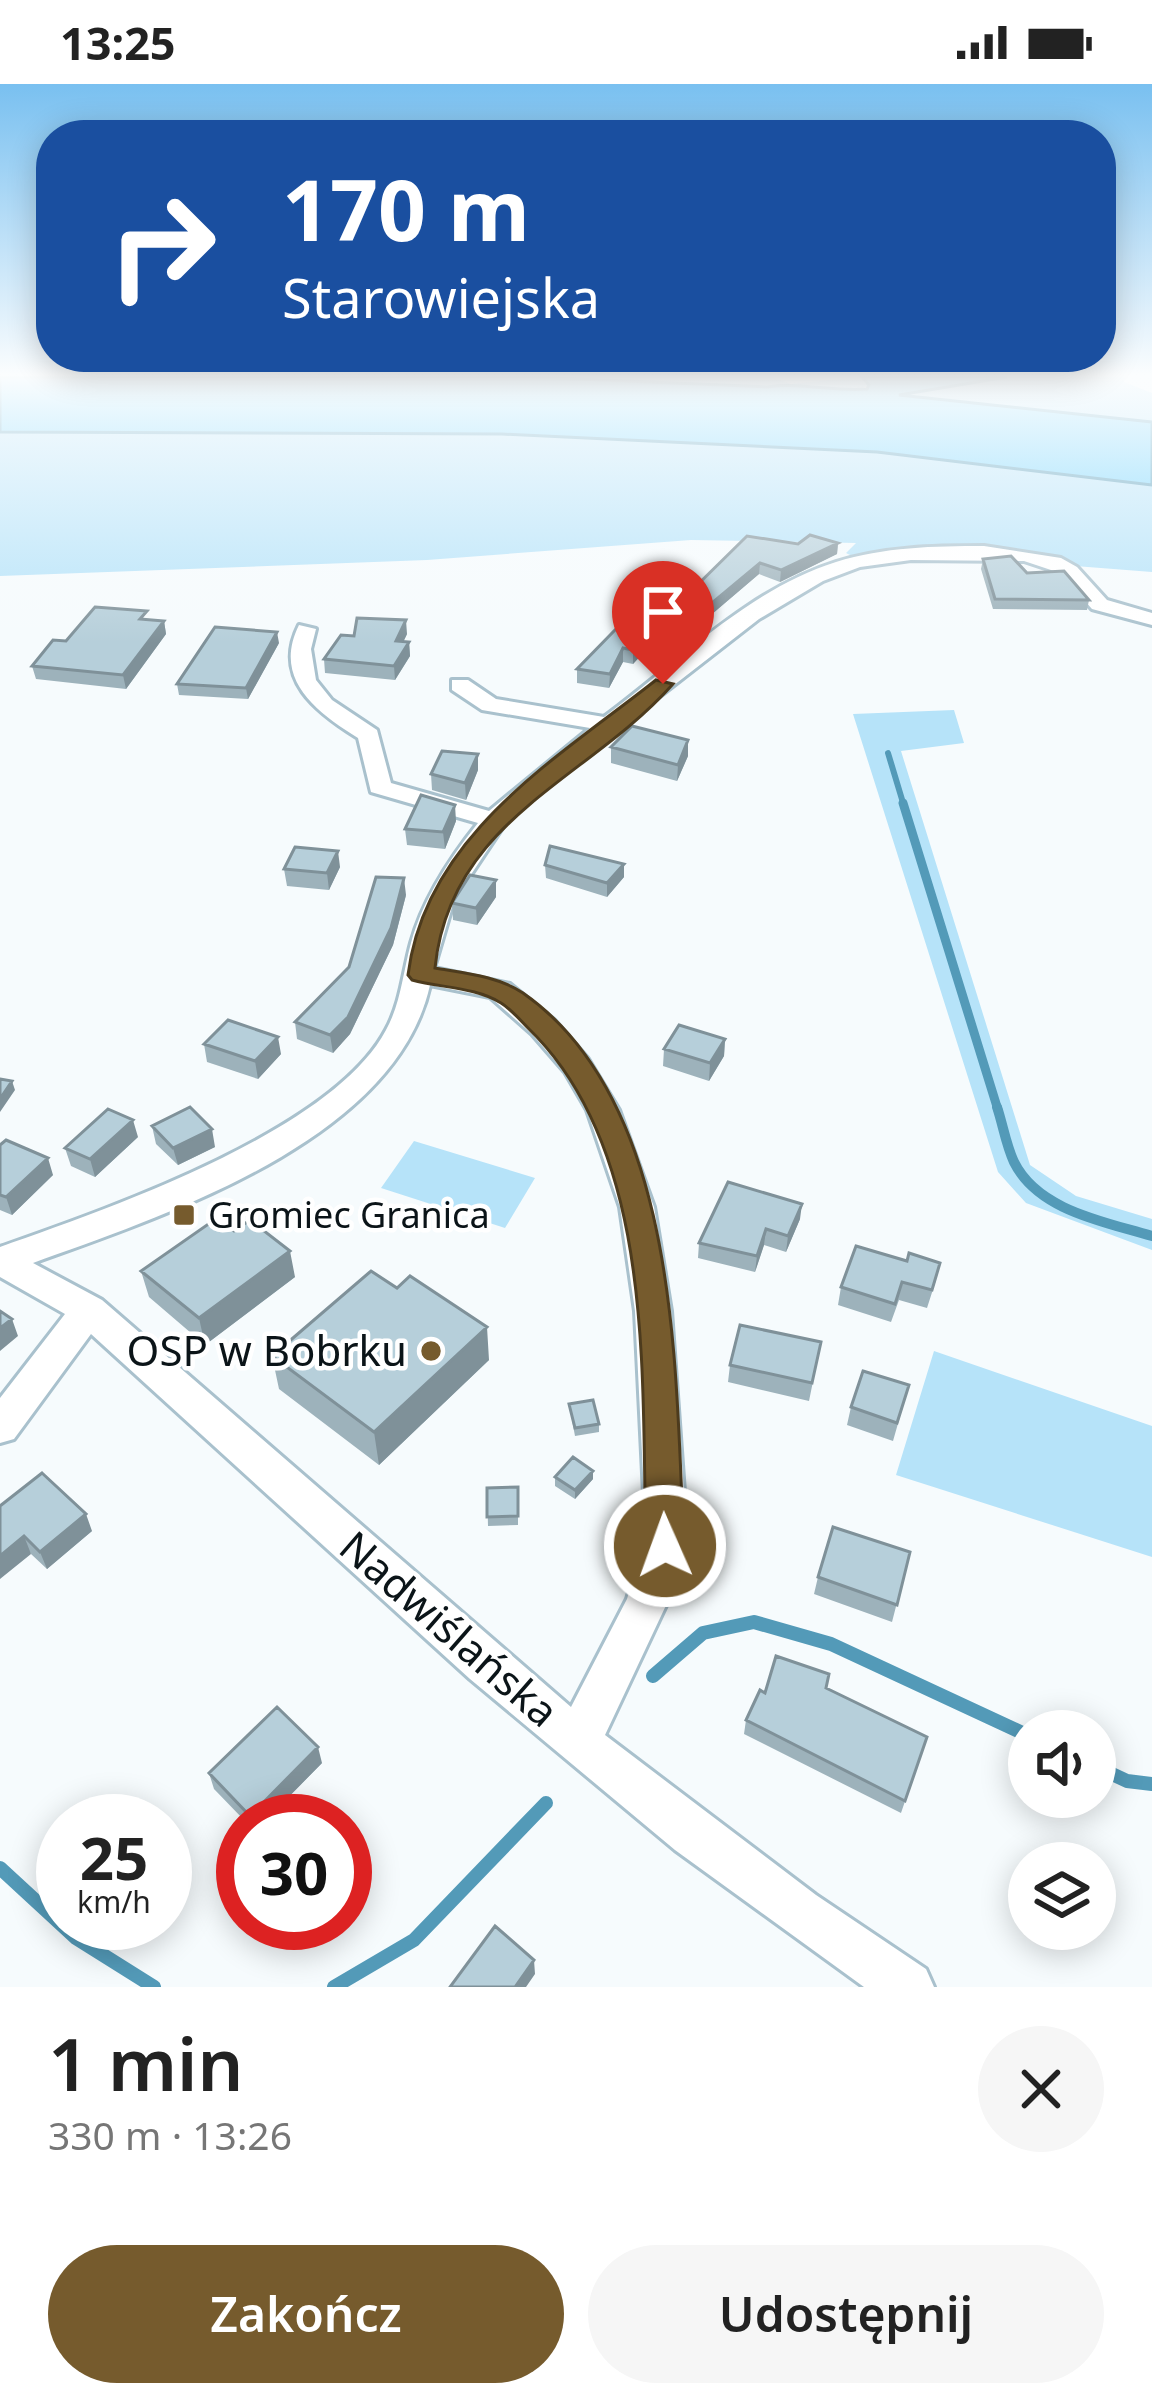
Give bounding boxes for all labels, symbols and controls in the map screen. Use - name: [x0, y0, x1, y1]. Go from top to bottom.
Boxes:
- text: 13:25: [60, 12, 176, 73]
- text: 170 m: [282, 151, 530, 266]
- icon: right: [84, 168, 240, 324]
- text: Starowiejska: [282, 260, 600, 334]
- pin: [612, 561, 714, 684]
- icon: arrive: [630, 579, 696, 645]
- place label: Gromiec Granica: [208, 1190, 490, 1239]
- marker: Gromiec Granica: [171, 1202, 197, 1228]
- place label: OSP w Bobrku: [127, 1321, 407, 1378]
- marker: OSP w Bobrku: [418, 1338, 444, 1364]
- position arrow: [602, 1483, 728, 1609]
- street label: Nadwiślańska: [329, 1517, 571, 1739]
- map controls: [1008, 1710, 1116, 1950]
- button: sound: [1008, 1710, 1116, 1818]
- speed limit sign: 30: [216, 1794, 372, 1950]
- text: 25: [80, 1816, 148, 1898]
- button: layers: [1008, 1842, 1116, 1950]
- text: km/h: [77, 1881, 151, 1922]
- text: 1 min: [48, 2014, 243, 2112]
- button: close: [978, 2026, 1104, 2152]
- text: 330 m · 13:26: [48, 2108, 292, 2161]
- button: Zakończ: [48, 2245, 564, 2383]
- button: Udostępnij: [588, 2245, 1104, 2383]

